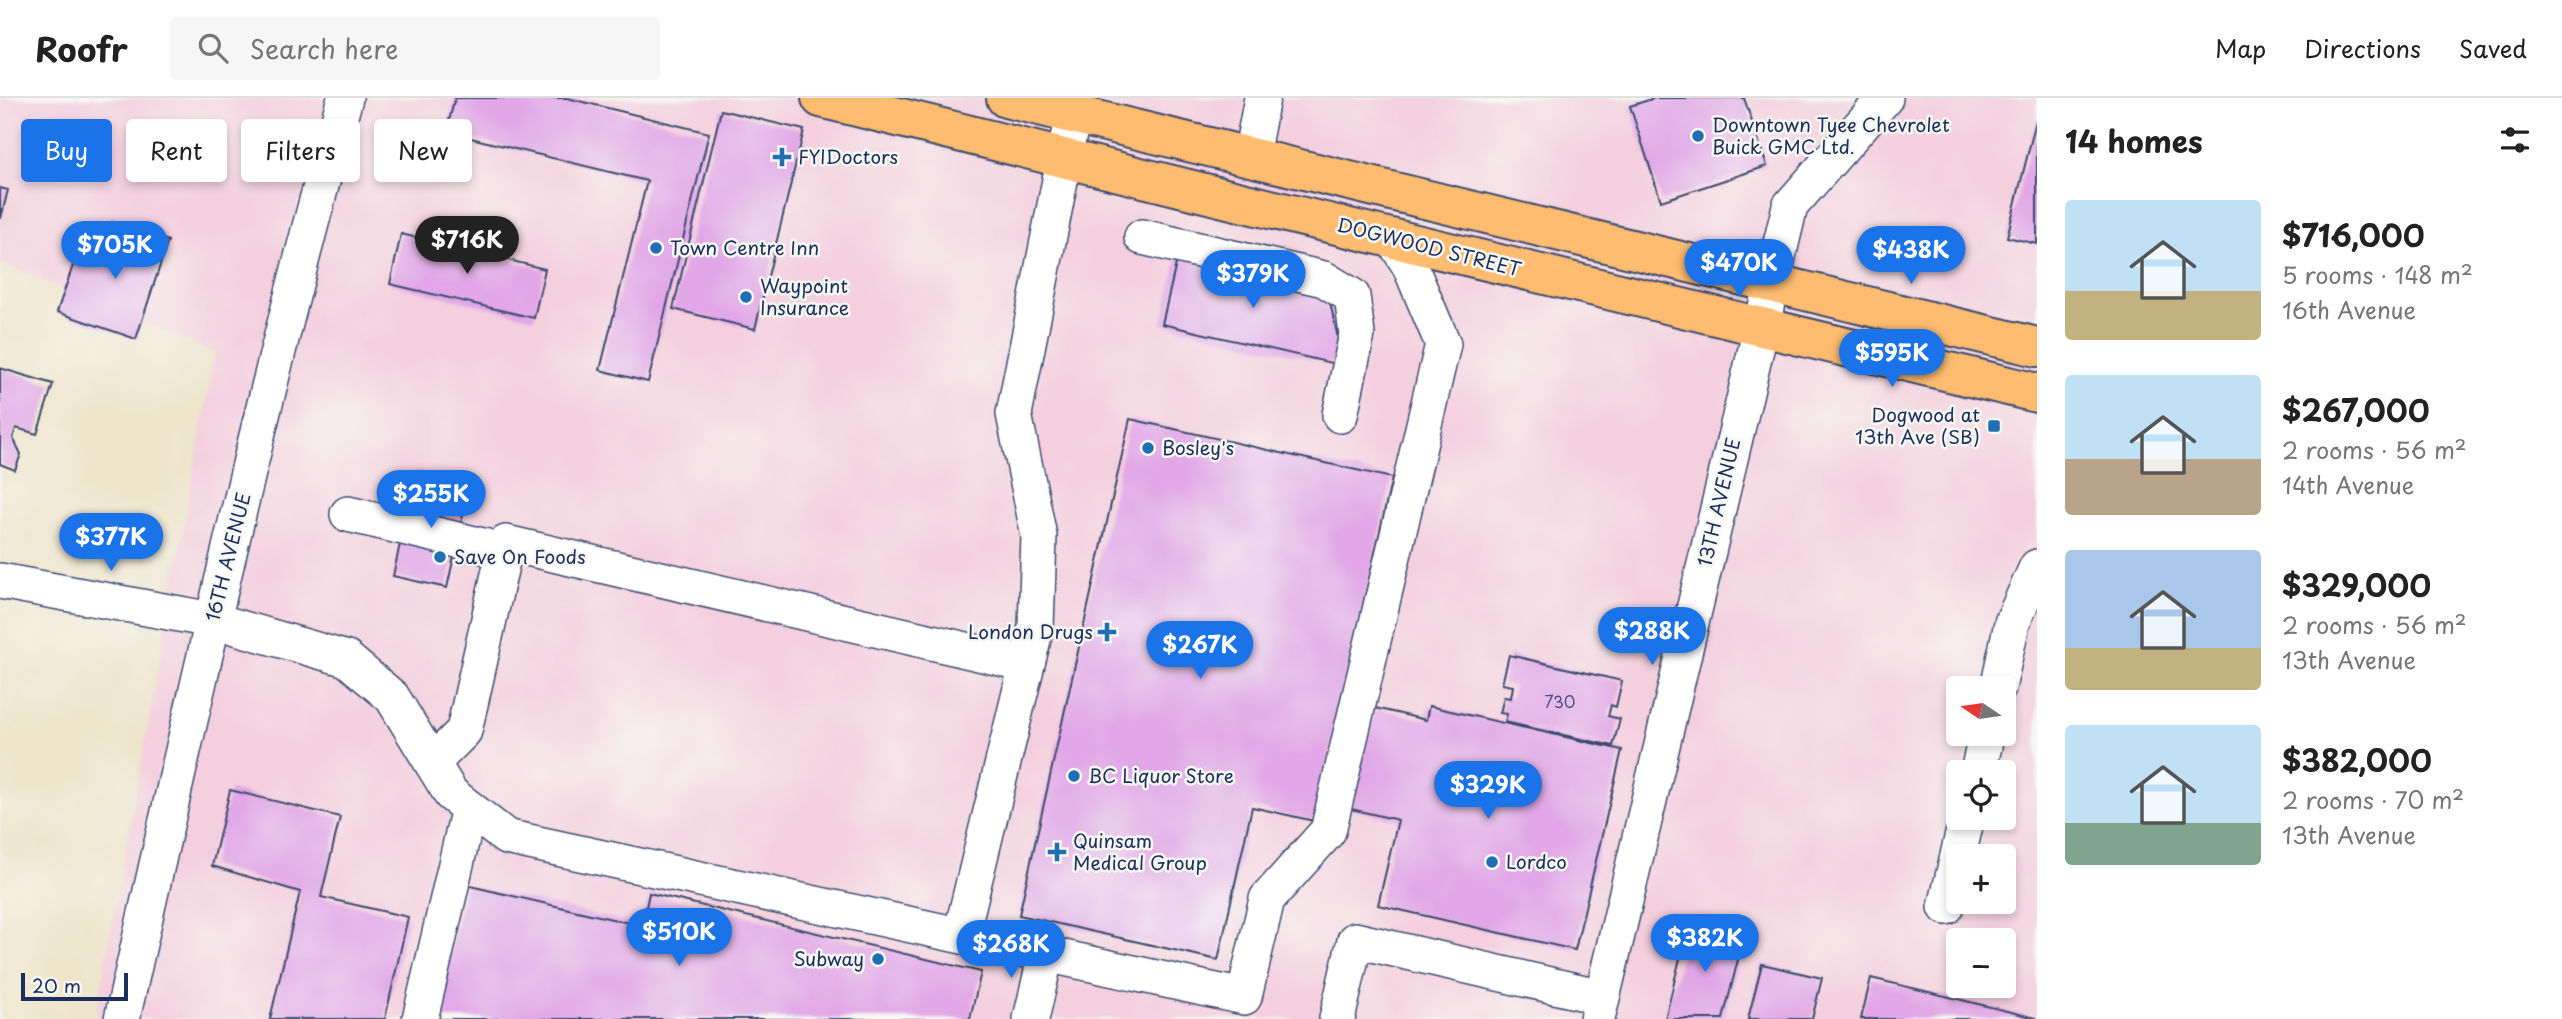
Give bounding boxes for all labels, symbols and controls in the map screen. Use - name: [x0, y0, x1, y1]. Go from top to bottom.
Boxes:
- search box: [170, 17, 660, 80]
- text: Roofr: [35, 23, 128, 73]
- icon: search: [194, 29, 232, 67]
- text: Search here: [250, 29, 398, 68]
- text: Map: [2215, 30, 2266, 66]
- text: Directions: [2304, 30, 2421, 66]
- text: Saved: [2459, 30, 2527, 66]
- place label: Downtown Tyee Chevrolet Buick GMC Ltd.: [1712, 110, 1950, 160]
- text: 14 homes: [2065, 118, 2203, 163]
- chip: Buy: [21, 119, 112, 182]
- chip: Rent: [126, 119, 227, 182]
- chip: Filters: [241, 119, 360, 182]
- chip: New: [374, 119, 472, 182]
- icon: filters: [2496, 121, 2534, 159]
- marker: Downtown Tyee Chevrolet Buick GMC Ltd.: [1690, 128, 1706, 144]
- place label: FYIDoctors: [798, 142, 898, 170]
- marker: FYIDoctors: [772, 147, 792, 167]
- street label: DOGWOOD STREET: [1334, 210, 1524, 282]
- text: $716,000: [2282, 212, 2425, 257]
- pin: $716K: [418, 216, 516, 276]
- text: $716K: [431, 221, 503, 256]
- pin: $705K: [66, 222, 164, 281]
- text: $705K: [77, 226, 153, 261]
- pin: $438K: [1862, 226, 1960, 286]
- icon: home: [2121, 228, 2205, 312]
- text: $438K: [1873, 231, 1949, 266]
- place label: Town Centre Inn: [670, 233, 819, 261]
- marker: Town Centre Inn: [648, 240, 664, 256]
- pin: $470K: [1690, 240, 1788, 299]
- text: $470K: [1700, 244, 1778, 279]
- pin: $379K: [1204, 250, 1302, 310]
- text: $379K: [1217, 255, 1289, 290]
- text: 5 rooms · 148 m²: [2282, 257, 2473, 292]
- place label: Waypoint Insurance: [760, 271, 849, 321]
- marker: Waypoint Insurance: [738, 289, 754, 305]
- text: 16th Avenue: [2282, 292, 2416, 327]
- pin: $595K: [1843, 330, 1941, 389]
- text: $595K: [1855, 334, 1929, 369]
- text: $267,000: [2282, 387, 2430, 432]
- place label: Dogwood at 13th Ave (SB): [1855, 400, 1980, 450]
- icon: home: [2121, 403, 2205, 487]
- marker: Dogwood at 13th Ave (SB): [1986, 418, 2002, 434]
- text: 2 rooms · 56 m²: [2282, 432, 2467, 467]
- place label: Bosley's: [1162, 433, 1234, 461]
- street label: 13TH AVENUE: [1690, 435, 1746, 569]
- marker: Bosley's: [1140, 440, 1156, 456]
- text: 14th Avenue: [2282, 467, 2414, 502]
- pin: $255K: [382, 470, 480, 530]
- text: $255K: [393, 475, 469, 510]
- street label: 16TH AVENUE: [197, 489, 257, 624]
- pin: $377K: [62, 514, 160, 573]
- text: $377K: [75, 518, 147, 553]
- place label: Save On Foods: [454, 542, 586, 570]
- marker: Save On Foods: [432, 549, 448, 565]
- text: $329,000: [2282, 562, 2431, 607]
- icon: home: [2121, 578, 2205, 662]
- text: 2 rooms · 56 m²: [2282, 607, 2467, 642]
- pin: $288K: [1603, 608, 1701, 667]
- text: $288K: [1614, 612, 1690, 647]
- place label: London Drugs: [968, 617, 1093, 645]
- pin: $267K: [1151, 622, 1249, 681]
- marker: London Drugs: [1099, 624, 1115, 640]
- text: $267K: [1162, 626, 1238, 661]
- text: 13th Avenue: [2282, 642, 2416, 677]
- north arrow: [1946, 676, 2016, 746]
- map controls: [1946, 676, 2016, 998]
- house number: 730: [1545, 689, 1575, 713]
- text: $382,000: [2282, 737, 2432, 782]
- icon: home: [2121, 753, 2205, 837]
- button: locate: [1946, 760, 2016, 830]
- place label: BC Liquor Store: [1088, 761, 1234, 789]
- pin: $329K: [1439, 762, 1537, 821]
- text: $329K: [1450, 766, 1526, 801]
- marker: BC Liquor Store: [1066, 768, 1082, 784]
- text: 2 rooms · 70 m²: [2282, 782, 2464, 817]
- text: 13th Avenue: [2282, 817, 2416, 852]
- place label: Quinsam Medical Group: [1073, 826, 1207, 876]
- marker: Quinsam Medical Group: [1047, 842, 1067, 862]
- button: +: [1946, 844, 2016, 914]
- place label: Lordco: [1506, 847, 1567, 875]
- marker: Lordco: [1484, 854, 1500, 870]
- pin: $510K: [630, 908, 728, 968]
- text: $510K: [642, 913, 716, 948]
- pin: $382K: [1656, 914, 1754, 974]
- text: $382K: [1667, 919, 1743, 954]
- pin: $268K: [962, 920, 1060, 980]
- text: $268K: [972, 925, 1050, 960]
- button: −: [1946, 928, 2016, 998]
- place label: Subway: [793, 944, 864, 972]
- marker: Subway: [870, 951, 886, 967]
- scale bar: [21, 970, 128, 1002]
- text: 20 m: [32, 971, 81, 999]

